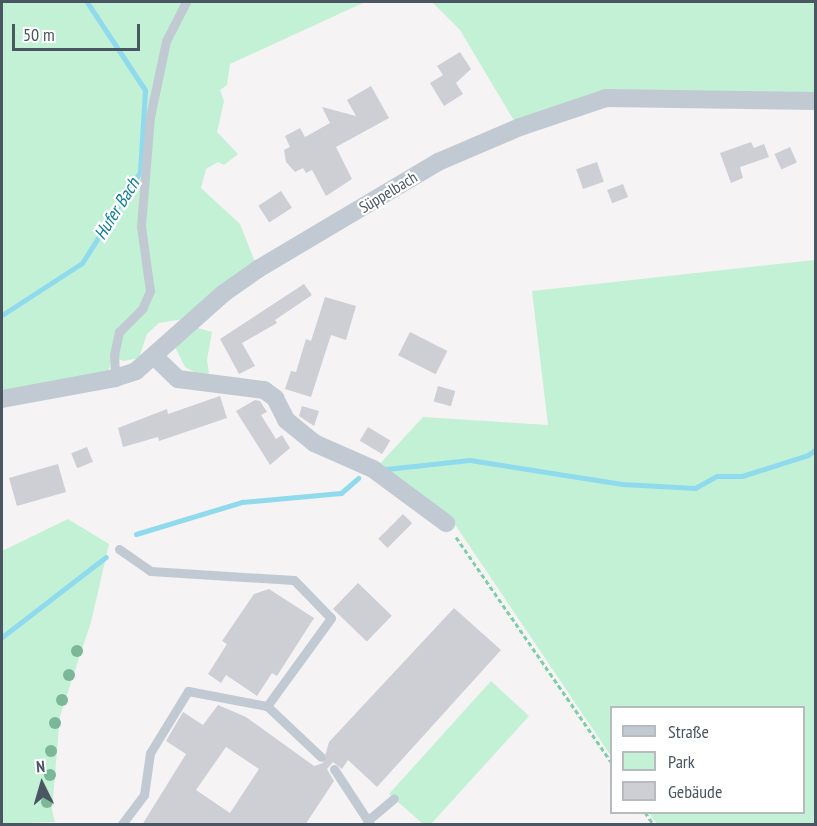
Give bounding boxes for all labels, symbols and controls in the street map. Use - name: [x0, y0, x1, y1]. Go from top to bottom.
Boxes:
- scale bar: [15, 12, 142, 50]
- text: 50 m: [23, 23, 55, 46]
- street label: Süppelbach: [356, 167, 420, 217]
- water label: Hufer Bach: [90, 174, 144, 244]
- legend: [610, 706, 805, 814]
- text: Straße: [668, 720, 709, 743]
- text: Park: [668, 750, 695, 773]
- north arrow: [12, 754, 72, 814]
- text: N: [35, 756, 46, 776]
- text: Gebäude: [668, 780, 722, 803]

